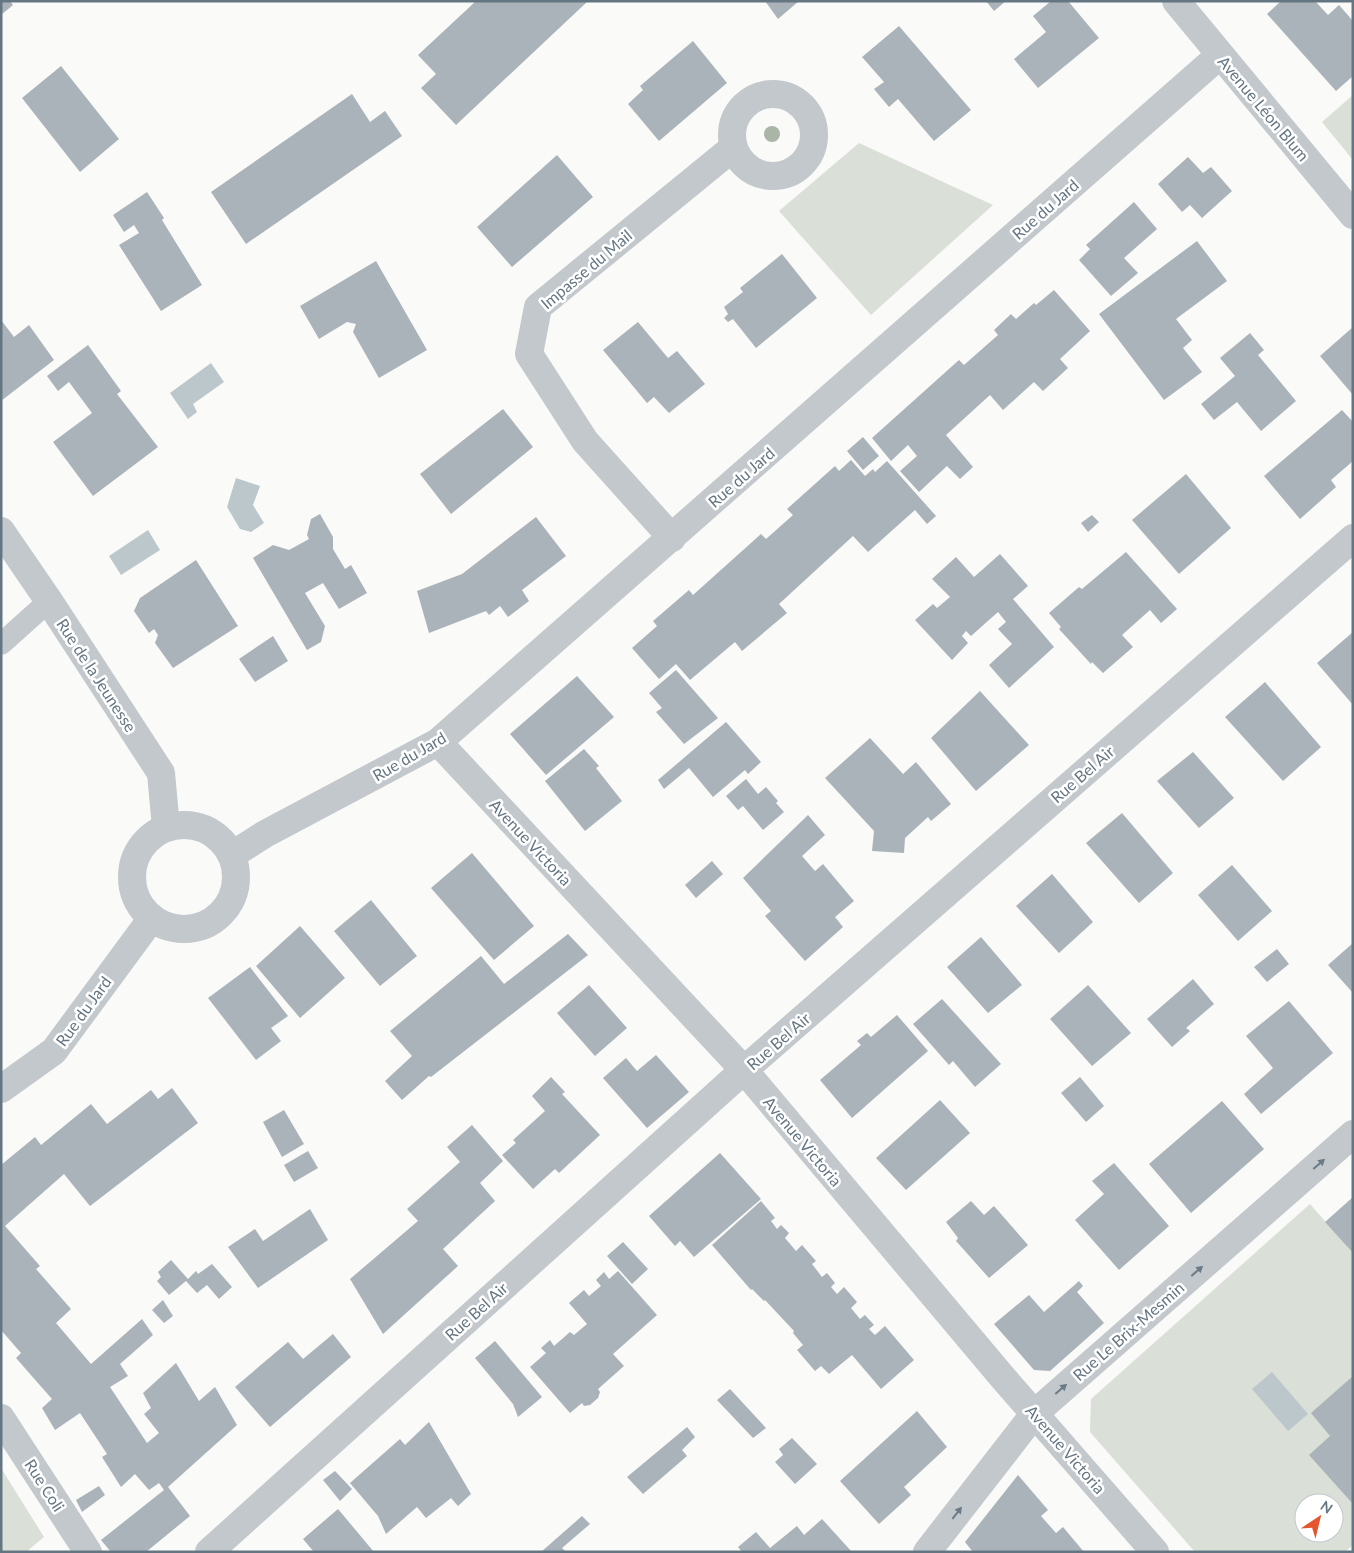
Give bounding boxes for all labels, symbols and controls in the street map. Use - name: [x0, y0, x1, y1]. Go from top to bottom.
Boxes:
- street label: Avenue Léon Blum: [1215, 52, 1313, 164]
- street label: Rue du Jard: [1008, 175, 1082, 243]
- street label: Impasse du Mail: [537, 225, 635, 313]
- street label: Rue du Jard: [704, 443, 778, 511]
- street label: Rue de la Jeunesse: [53, 615, 141, 735]
- street label: Rue du Jard: [369, 727, 449, 785]
- street label: Rue Bel Air: [1046, 741, 1118, 807]
- street label: Avenue Victoria: [486, 795, 576, 889]
- street label: Rue du Jard: [51, 972, 115, 1050]
- street label: Rue Bel Air: [742, 1008, 814, 1074]
- street label: Avenue Victoria: [760, 1092, 846, 1190]
- one-way arrow: [1312, 1158, 1325, 1169]
- one-way arrow: [1190, 1265, 1202, 1277]
- street label: Rue Bel Air: [441, 1278, 511, 1344]
- street label: Rue Le Brix-Mesmin: [1069, 1278, 1187, 1384]
- one-way arrow: [1055, 1384, 1068, 1395]
- street label: Avenue Victoria: [1022, 1401, 1110, 1497]
- street label: Rue Coli: [21, 1455, 69, 1515]
- north arrow: [1294, 1493, 1344, 1543]
- text: N: [1317, 1497, 1336, 1517]
- one-way arrow: [951, 1507, 962, 1520]

